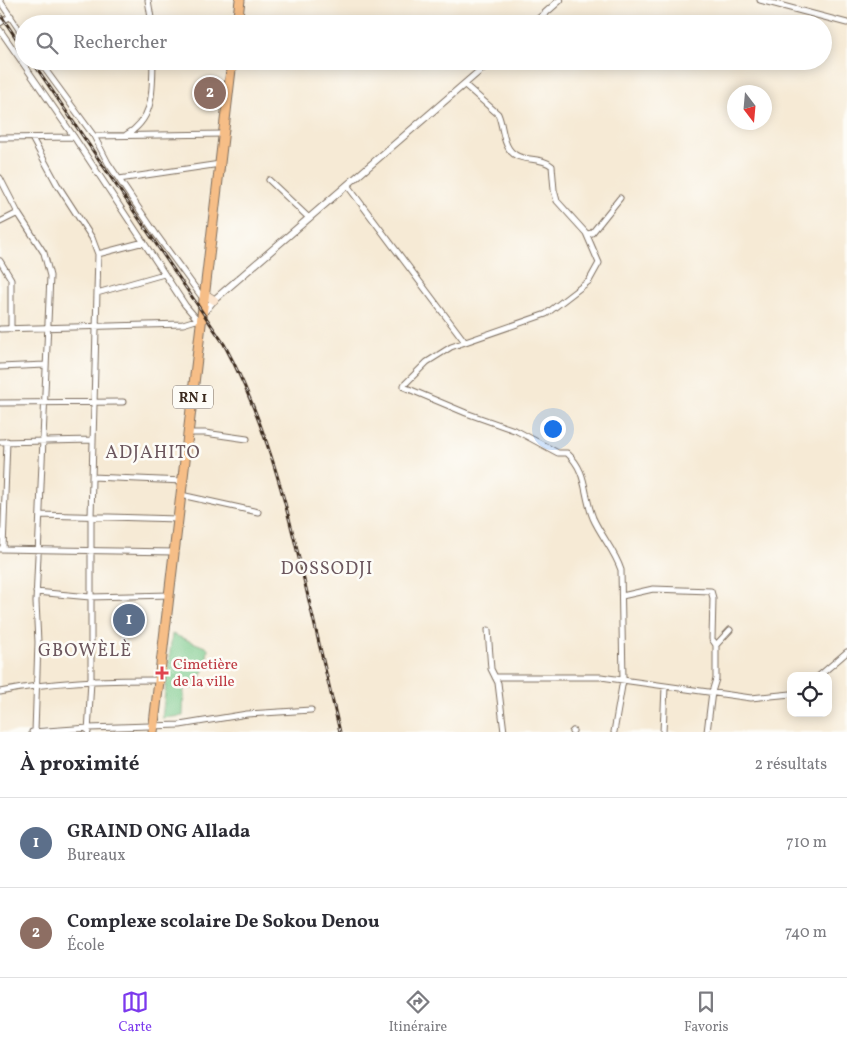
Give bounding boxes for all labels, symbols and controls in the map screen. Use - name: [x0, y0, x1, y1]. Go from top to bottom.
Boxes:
- search box: [15, 15, 832, 70]
- icon: search: [33, 29, 61, 57]
- text: Rechercher: [73, 30, 167, 56]
- pin: 2: [194, 74, 226, 112]
- north arrow: [727, 85, 772, 130]
- road number: RN 1: [173, 386, 213, 408]
- your location: [540, 416, 566, 442]
- district label: ADJAHITO: [105, 441, 201, 466]
- district label: DOSSODJI: [281, 557, 373, 582]
- pin: 1: [113, 601, 145, 639]
- district label: GBOWÈLÈ: [38, 639, 132, 664]
- place label: Cimetière de la ville: [173, 655, 238, 693]
- marker: Cimetière de la ville: [155, 666, 169, 680]
- map controls: [787, 672, 832, 717]
- button: locate: [787, 672, 832, 717]
- text: À proximité: [20, 750, 139, 779]
- text: 2 résultats: [754, 754, 827, 776]
- text: GRAIND ONG Allada: [67, 819, 250, 845]
- text: 1: [33, 832, 39, 854]
- text: 710 m: [786, 832, 827, 854]
- text: Bureaux: [67, 845, 126, 867]
- text: Complexe scolaire De Sokou Denou: [67, 909, 380, 935]
- text: 2: [32, 922, 40, 944]
- text: 740 m: [785, 922, 827, 944]
- text: École: [67, 935, 105, 957]
- tab: Carte: [118, 988, 152, 1037]
- tab: Itinéraire: [389, 988, 447, 1037]
- tab: Favoris: [684, 988, 729, 1037]

